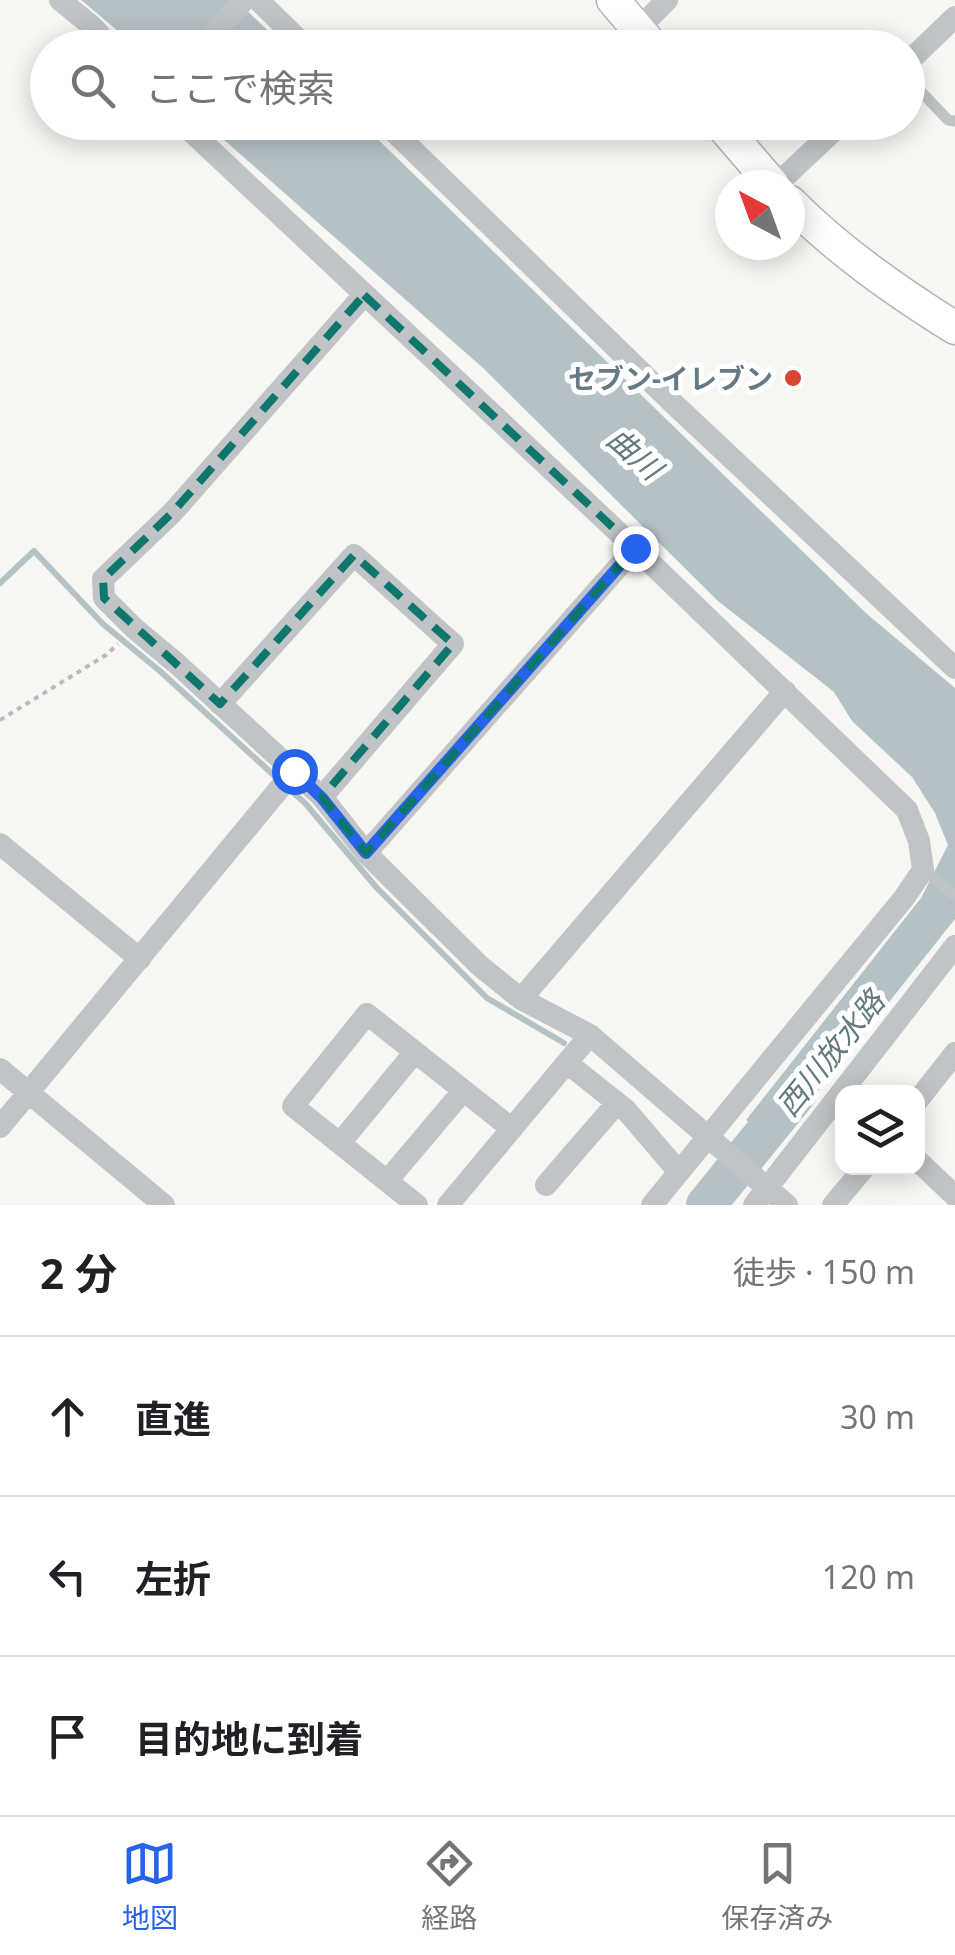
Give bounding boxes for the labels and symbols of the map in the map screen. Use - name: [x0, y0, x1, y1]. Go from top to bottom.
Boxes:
- north arrow: [715, 170, 805, 260]
- place label: セブン-イレブン: [568, 359, 773, 397]
- marker: セブン-イレブン: [782, 367, 804, 389]
- water label: 曲川: [599, 418, 673, 490]
- route end: [613, 526, 659, 572]
- route start: [272, 749, 318, 795]
- water label: 西川放水路: [767, 979, 895, 1124]

